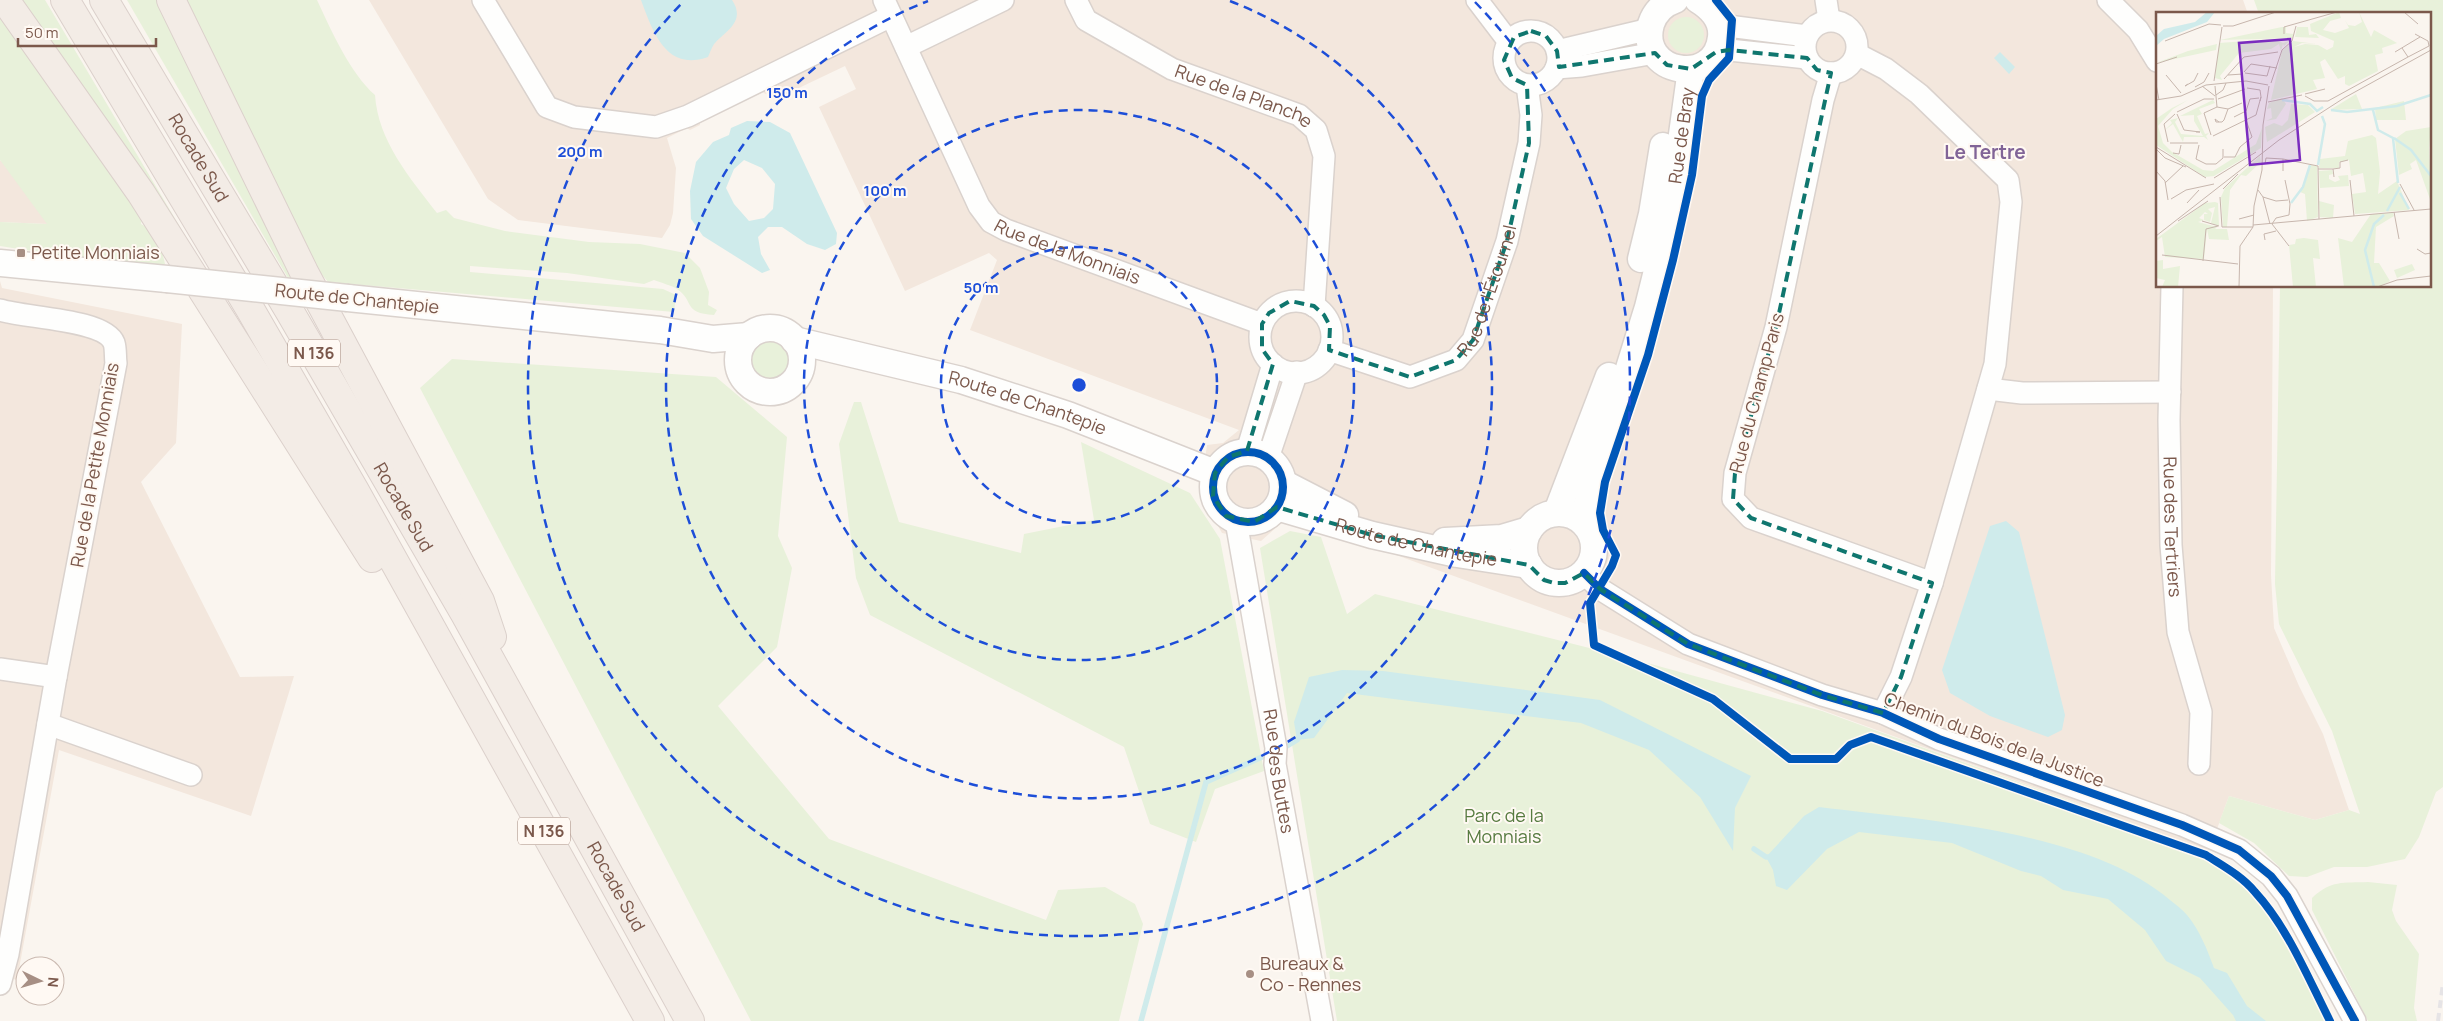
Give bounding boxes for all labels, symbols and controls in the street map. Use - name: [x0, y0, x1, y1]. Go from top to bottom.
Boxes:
- inset map: [2156, 12, 2430, 288]
- scale bar: [18, 15, 155, 47]
- text: 50 m: [25, 22, 59, 43]
- street label: Rue de la Planche: [1172, 58, 1318, 133]
- text: 150 m: [766, 82, 808, 103]
- street label: Rue de Bray: [1662, 85, 1699, 185]
- street label: Rocade Sud: [163, 109, 235, 206]
- district label: Le Tertre: [1944, 139, 2026, 165]
- text: 200 m: [557, 141, 603, 162]
- text: 100 m: [864, 180, 906, 201]
- street label: Rue de la Monniais: [990, 213, 1144, 289]
- street label: Rue de l'Étournel: [1451, 222, 1521, 361]
- place label: Petite Monniais: [31, 240, 160, 264]
- marker: Petite Monniais: [15, 247, 27, 259]
- street label: Route de Chantepie: [274, 277, 441, 319]
- text: 50 m: [963, 277, 999, 298]
- street label: Rue du Champ Paris: [1723, 310, 1789, 475]
- road number: N 136: [288, 339, 340, 366]
- street label: Rue de la Petite Monniais: [64, 361, 124, 569]
- street label: Route de Chantepie: [946, 364, 1110, 440]
- centre of rings: [1070, 376, 1088, 394]
- street label: Rue des Tertriers: [2159, 456, 2188, 598]
- street label: Rocade Sud: [369, 458, 439, 556]
- street label: Route de Chantepie: [1333, 512, 1499, 571]
- street label: Chemin du Bois de la Justice: [1881, 686, 2108, 792]
- street label: Rue des Buttes: [1258, 707, 1300, 835]
- park label: Parc de la Monniais: [1464, 803, 1544, 848]
- road number: N 136: [518, 818, 570, 844]
- street label: Rocade Sud: [582, 837, 651, 936]
- place label: Bureaux & Co - Rennes: [1260, 951, 1361, 996]
- north arrow: [15, 956, 65, 1006]
- marker: Bureaux & Co - Rennes: [1244, 968, 1256, 980]
- text: N: [44, 976, 63, 988]

